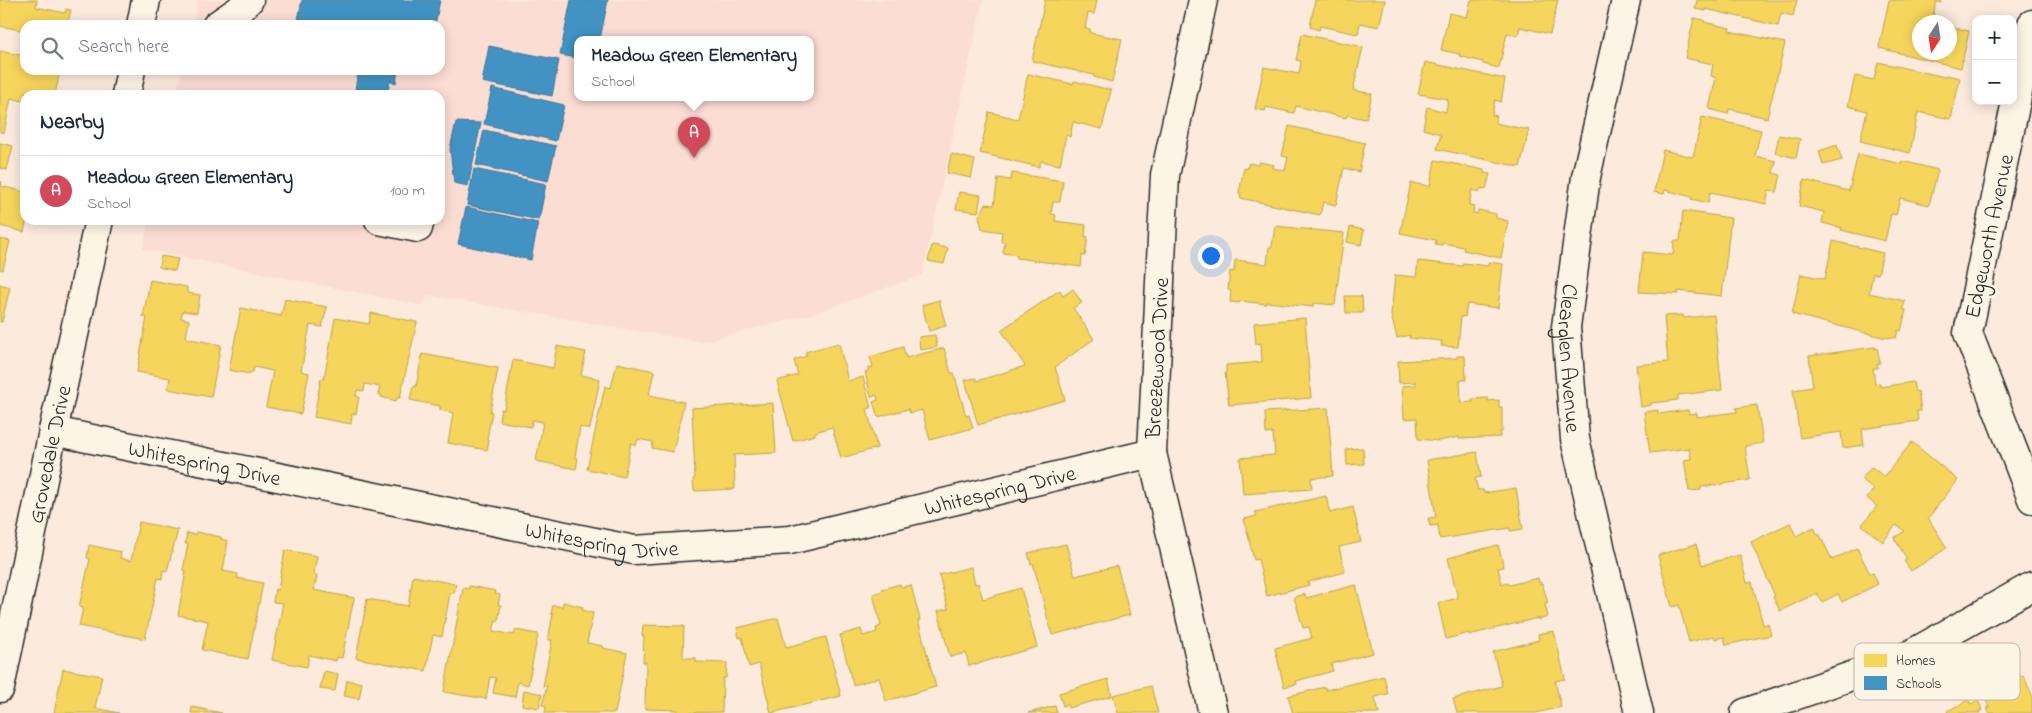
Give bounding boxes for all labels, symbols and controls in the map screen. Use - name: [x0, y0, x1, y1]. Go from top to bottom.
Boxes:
- north arrow: [1912, 15, 1957, 60]
- map controls: [1972, 15, 2017, 105]
- button: +: [1972, 15, 2017, 60]
- search box: [20, 20, 445, 75]
- icon: search: [38, 34, 66, 62]
- text: Search here: [78, 34, 169, 61]
- popup: [574, 36, 814, 101]
- text: Meadow Green Elementary: [591, 43, 797, 70]
- button: −: [1972, 60, 2017, 105]
- text: School: [591, 70, 635, 94]
- text: Nearby: [40, 108, 104, 138]
- pin: A: [678, 117, 710, 158]
- street label: Edgeworth Avenue: [1958, 151, 2025, 322]
- text: Meadow Green Elementary: [87, 165, 293, 192]
- text: A: [51, 179, 61, 203]
- text: 100 m: [390, 179, 425, 203]
- text: School: [87, 192, 131, 216]
- your location: [1198, 243, 1224, 269]
- street label: Breezewood Drive: [1139, 277, 1179, 441]
- street label: Clearglen Avenue: [1546, 282, 1587, 434]
- street label: Grovedale Drive: [21, 382, 82, 527]
- street label: Whitespring Drive: [125, 434, 284, 496]
- street label: Whitespring Drive: [921, 459, 1080, 526]
- street label: Whitespring Drive: [522, 515, 680, 569]
- legend: [1854, 643, 2020, 700]
- text: Homes: [1896, 651, 1936, 672]
- text: Schools: [1896, 674, 1941, 695]

